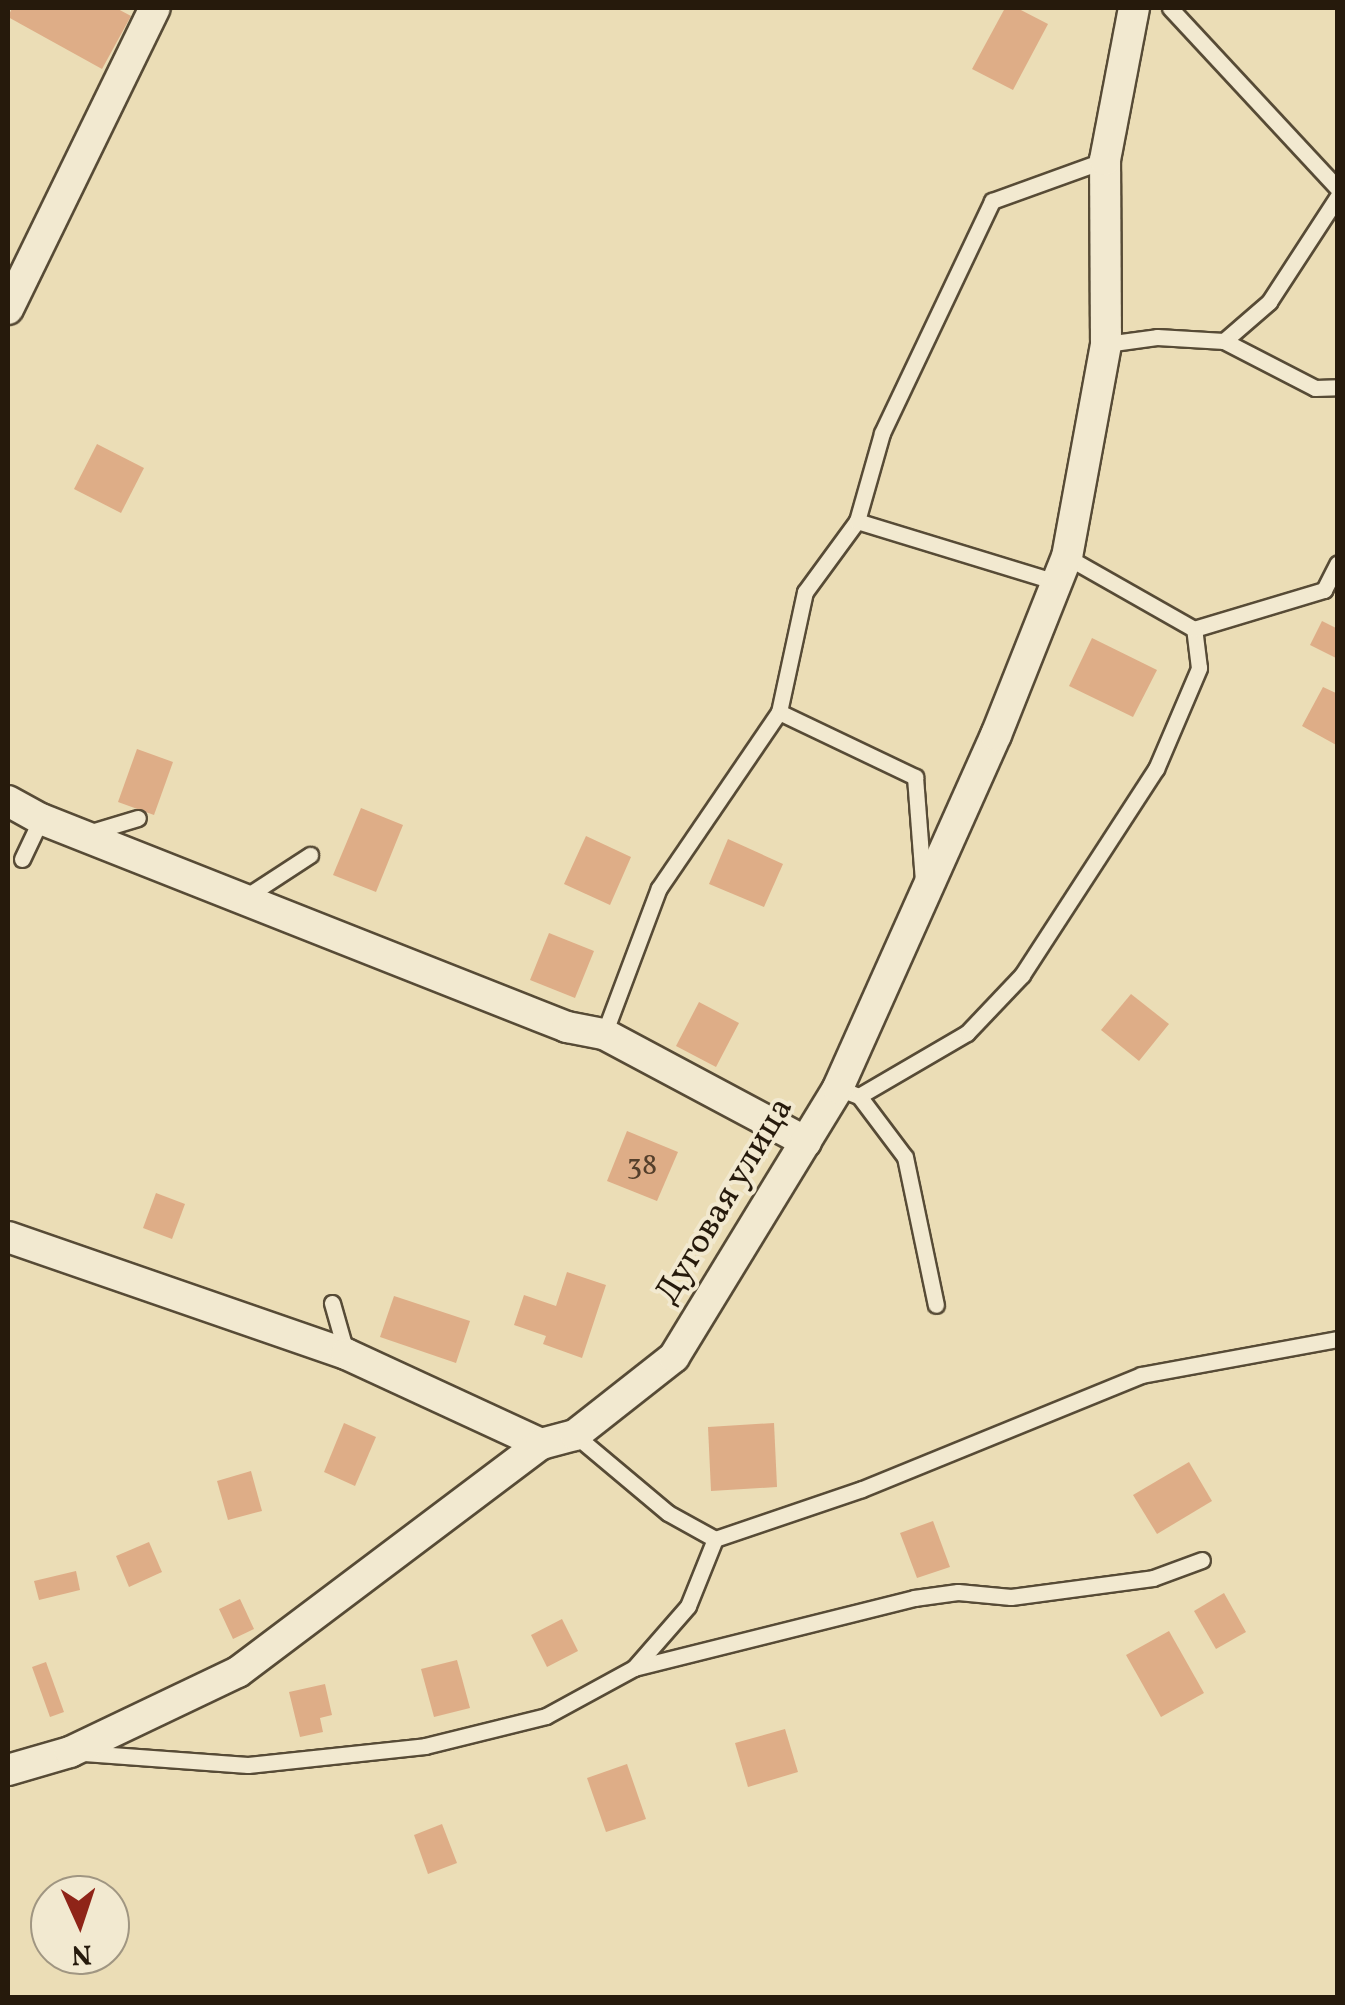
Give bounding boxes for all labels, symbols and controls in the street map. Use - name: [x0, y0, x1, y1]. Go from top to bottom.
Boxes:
- street label: Дуговая улица: [647, 1090, 803, 1312]
- house number: 38: [627, 1148, 657, 1184]
- north arrow: [30, 1875, 130, 1975]
- text: N: [70, 1933, 93, 1973]

